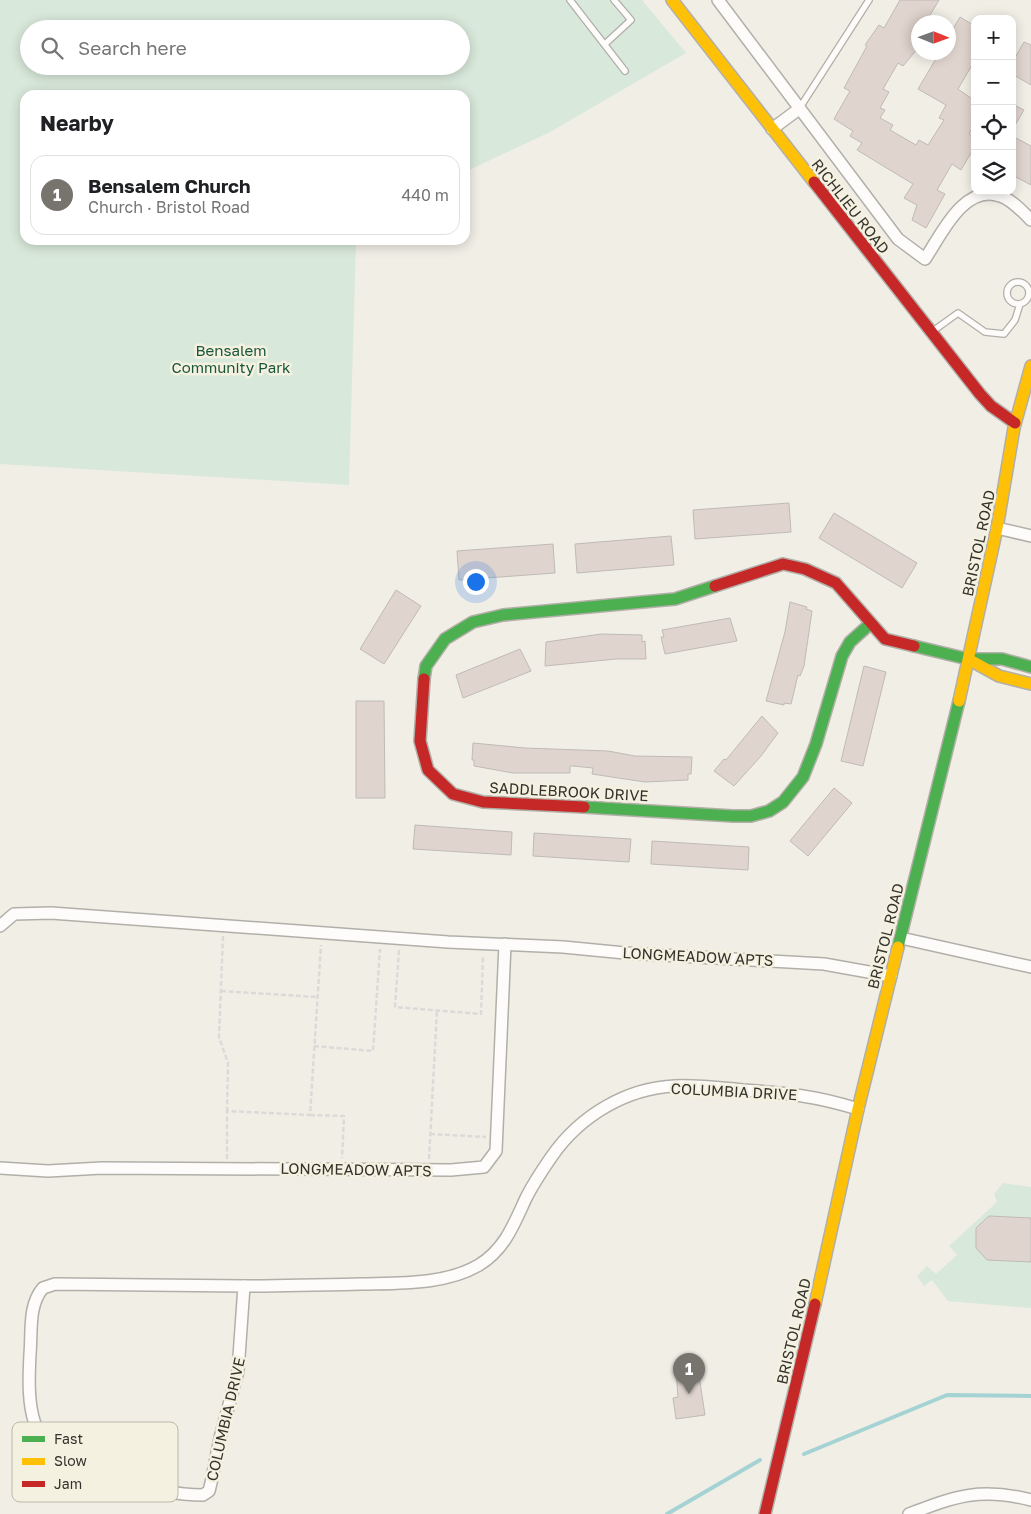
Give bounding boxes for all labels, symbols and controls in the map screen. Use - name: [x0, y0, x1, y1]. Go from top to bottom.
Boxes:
- north arrow: [911, 15, 956, 60]
- map controls: [971, 15, 1016, 195]
- button: +: [971, 15, 1016, 60]
- search box: [20, 20, 470, 75]
- icon: search: [38, 34, 66, 62]
- text: Search here: [78, 36, 187, 59]
- button: −: [971, 60, 1016, 105]
- button: locate: [971, 105, 1016, 150]
- text: Nearby: [40, 110, 114, 136]
- button: layers: [971, 150, 1016, 195]
- street label: RICHLIEU ROAD: [808, 155, 894, 257]
- text: Bensalem Church: [88, 174, 250, 197]
- text: 1: [53, 185, 61, 205]
- text: 440 m: [401, 185, 449, 205]
- text: Church · Bristol Road: [88, 197, 250, 217]
- park label: Bensalem Community Park: [172, 341, 291, 376]
- street label: BRISTOL ROAD: [958, 488, 998, 598]
- your location: [463, 569, 489, 595]
- street label: SADDLEBROOK DRIVE: [489, 778, 649, 804]
- street label: BRISTOL ROAD: [863, 881, 907, 991]
- street label: LONGMEADOW APTS: [622, 943, 774, 969]
- street label: COLUMBIA DRIVE: [670, 1079, 798, 1103]
- street label: LONGMEADOW APTS: [280, 1159, 432, 1179]
- street label: BRISTOL ROAD: [772, 1276, 814, 1386]
- pin: 1: [673, 1353, 705, 1394]
- street label: COLUMBIA DRIVE: [202, 1355, 248, 1483]
- legend: [12, 1422, 178, 1502]
- text: Fast: [54, 1430, 83, 1447]
- text: Slow: [54, 1452, 87, 1469]
- text: Jam: [54, 1475, 82, 1492]

